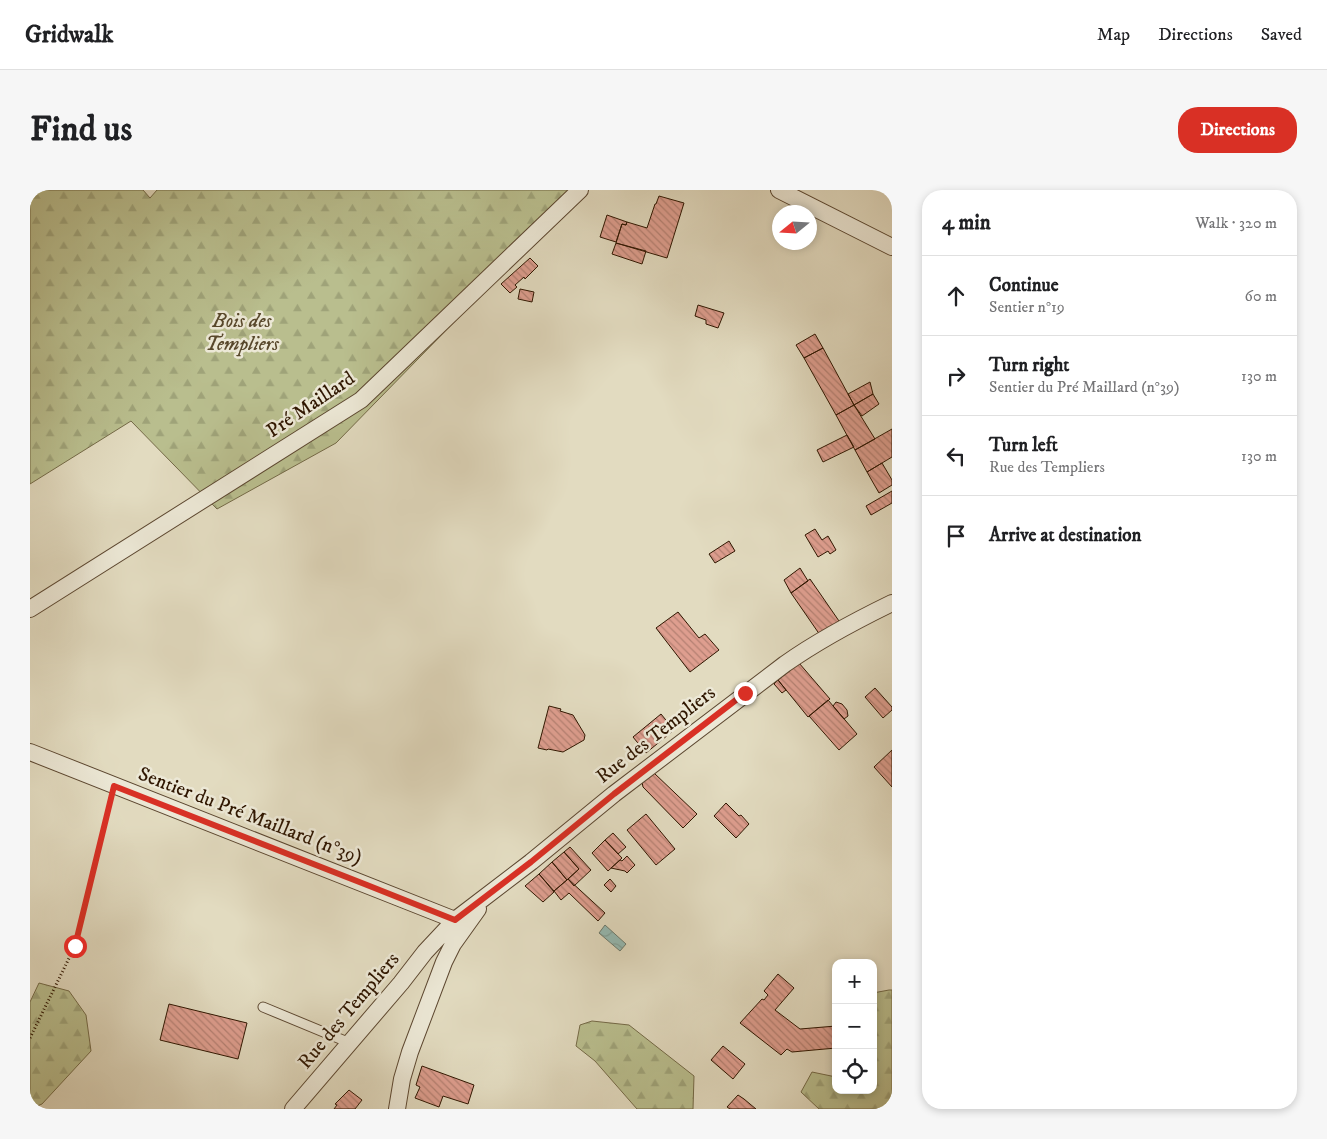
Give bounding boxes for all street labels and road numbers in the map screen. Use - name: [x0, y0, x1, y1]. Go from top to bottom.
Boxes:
- street label: Pré Maillard: [262, 366, 360, 444]
- street label: Rue des Templiers: [591, 680, 721, 789]
- street label: Sentier du Pré Maillard (n°39): [134, 762, 366, 870]
- street label: Rue des Templiers: [293, 947, 405, 1074]

